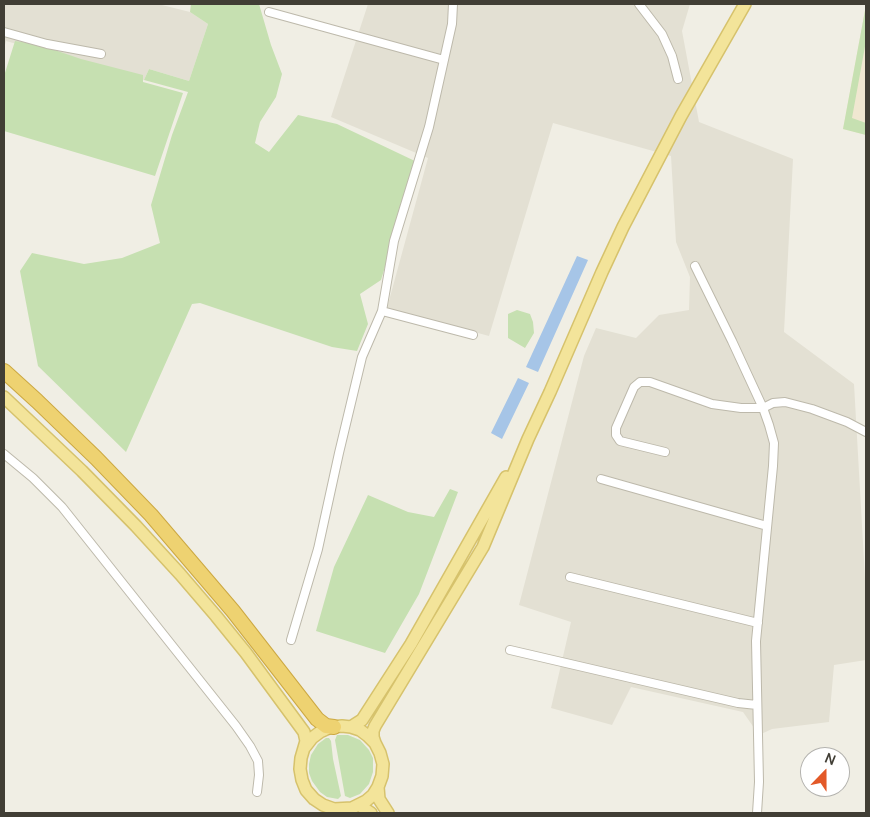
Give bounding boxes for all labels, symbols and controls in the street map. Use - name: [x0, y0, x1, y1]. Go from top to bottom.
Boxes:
- north arrow: [800, 747, 850, 797]
- text: N: [822, 748, 839, 769]

